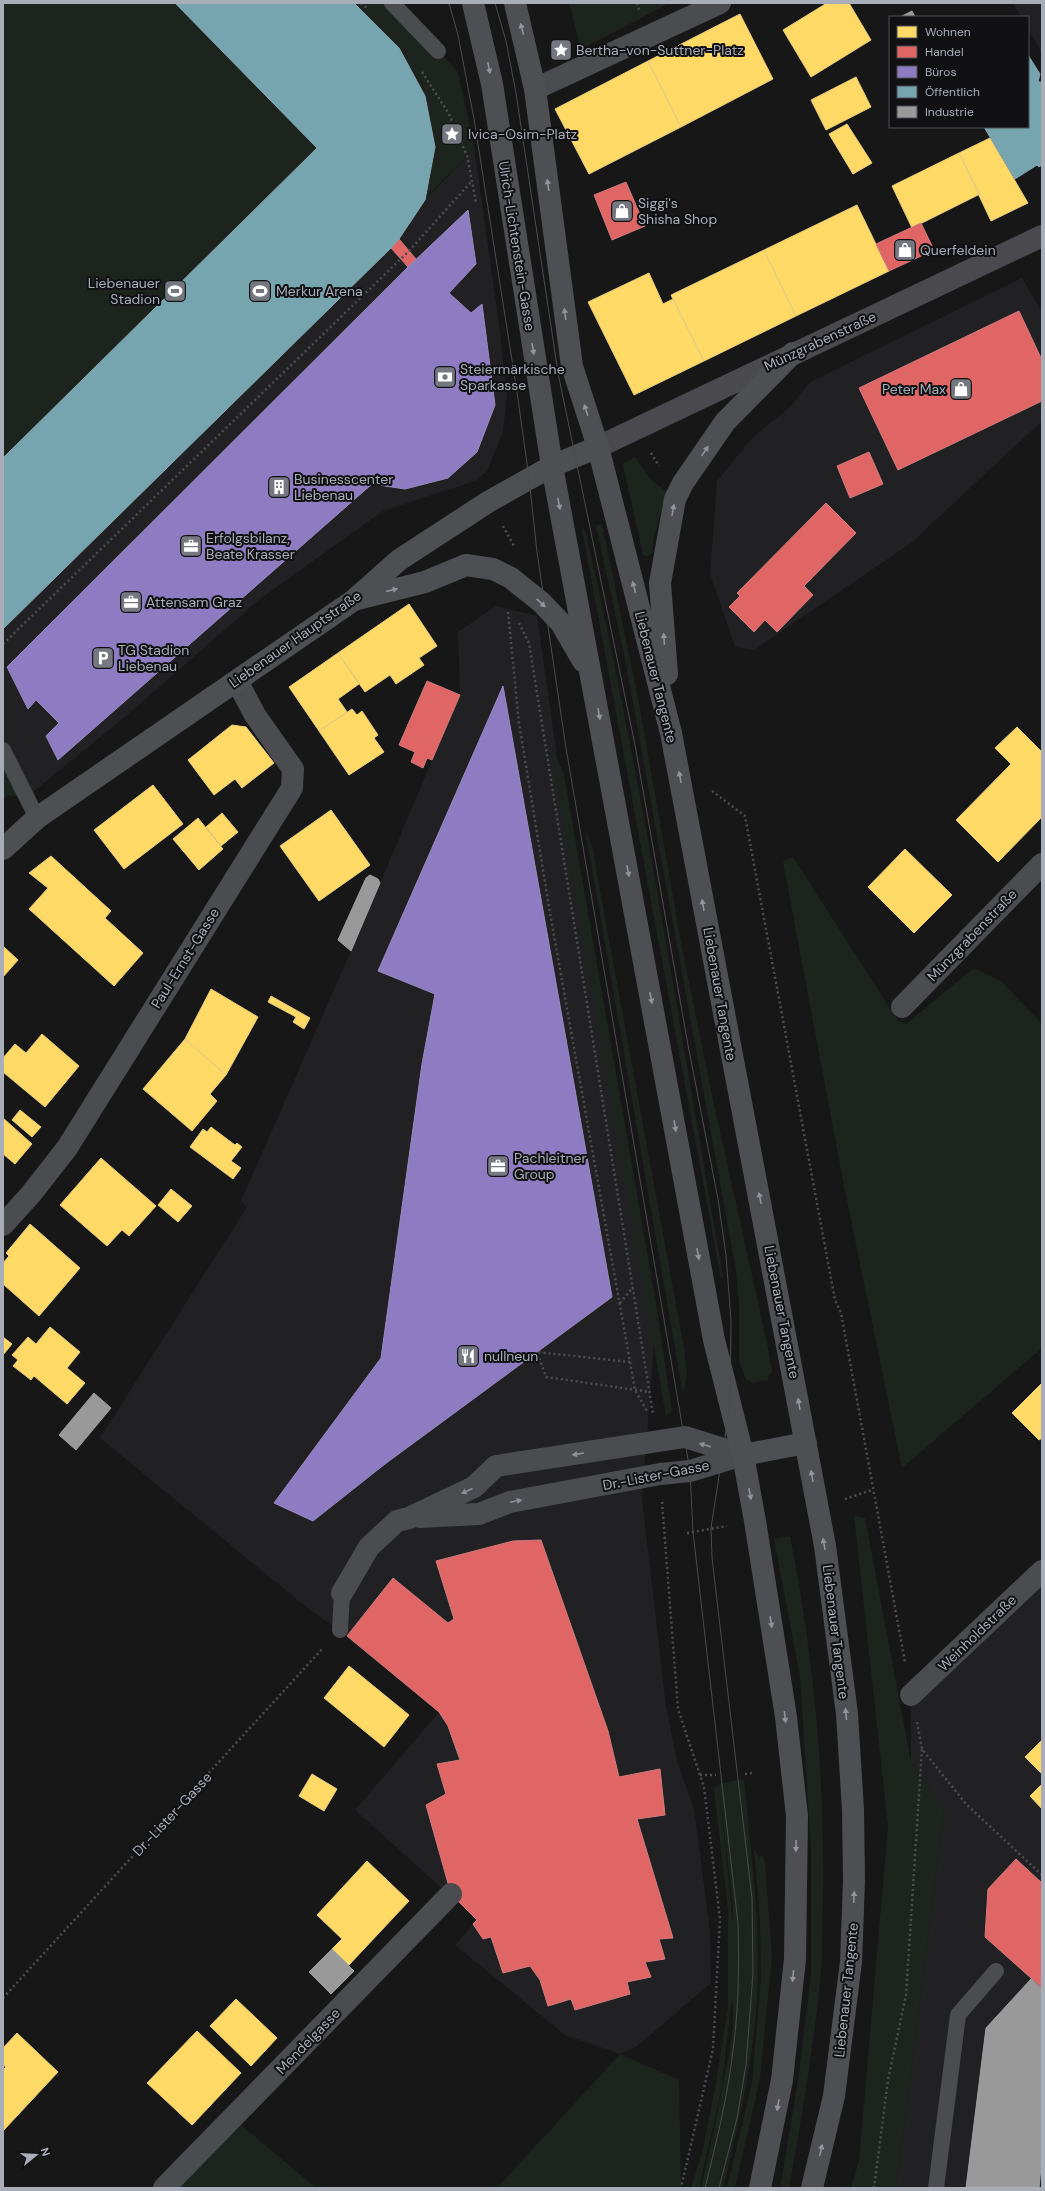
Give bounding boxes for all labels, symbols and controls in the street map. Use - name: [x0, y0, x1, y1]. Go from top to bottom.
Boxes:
- legend: [889, 16, 1029, 128]
- one-way arrow: [519, 23, 525, 35]
- text: Wohnen: [925, 24, 971, 40]
- place icon: Bertha-von-Suttner-Platz: [548, 37, 574, 63]
- place label: Bertha-von-Suttner-Platz: [576, 41, 744, 59]
- text: Handel: [925, 44, 964, 60]
- one-way arrow: [486, 62, 492, 74]
- text: Büros: [925, 64, 956, 80]
- text: Öffentlich: [925, 84, 980, 100]
- text: Industrie: [925, 104, 974, 120]
- place icon: Ivica-Osim-Platz: [439, 121, 465, 147]
- place label: Ivica-Osim-Platz: [468, 125, 577, 143]
- street label: Ulrich-Lichtenstein-Gasse: [495, 160, 539, 332]
- one-way arrow: [544, 179, 551, 191]
- place label: Siggi's Shisha Shop: [638, 194, 717, 228]
- shop icon: Siggi's Shisha Shop: [609, 198, 635, 224]
- shop icon: Querfeldein: [892, 237, 918, 263]
- place label: Querfeldein: [920, 241, 996, 259]
- place label: Liebenauer Stadion: [88, 274, 160, 308]
- sports icon: Liebenauer Stadion: [162, 278, 188, 304]
- sports icon: Merkur Arena: [247, 278, 273, 304]
- place label: Merkur Arena: [276, 282, 363, 300]
- street label: Münzgrabenstraße: [761, 307, 879, 375]
- one-way arrow: [562, 308, 568, 320]
- one-way arrow: [530, 342, 536, 355]
- place label: Steiermärkische Sparkasse: [460, 360, 565, 394]
- bank icon: Steiermärkische Sparkasse: [432, 364, 458, 390]
- shop icon: Peter Max: [948, 376, 974, 402]
- place label: Peter Max: [882, 380, 946, 398]
- one-way arrow: [583, 403, 589, 415]
- one-way arrow: [701, 446, 709, 456]
- place label: Businesscenter Liebenau: [294, 470, 393, 504]
- building icon: Businesscenter Liebenau: [266, 474, 292, 500]
- one-way arrow: [557, 498, 563, 511]
- one-way arrow: [671, 504, 677, 516]
- place label: Erfolgsbilanz, Beate Krasser: [206, 529, 295, 563]
- office icon: Erfolgsbilanz, Beate Krasser: [178, 533, 204, 559]
- one-way arrow: [631, 581, 637, 593]
- street label: Liebenauer Hauptstraße: [225, 587, 365, 691]
- one-way arrow: [385, 587, 398, 593]
- office icon: Attensam Graz: [118, 589, 144, 615]
- place label: Attensam Graz: [146, 593, 242, 611]
- one-way arrow: [536, 598, 546, 607]
- street label: Liebenauer Tangente: [631, 609, 681, 745]
- one-way arrow: [661, 633, 668, 645]
- place label: TG Stadion Liebenau: [118, 641, 189, 675]
- parking icon: TG Stadion Liebenau: [90, 645, 116, 671]
- one-way arrow: [596, 708, 602, 720]
- one-way arrow: [676, 771, 682, 783]
- one-way arrow: [625, 864, 631, 877]
- street label: Münzgrabenstraße: [923, 885, 1021, 985]
- one-way arrow: [700, 899, 706, 911]
- street label: Paul-Ernst-Gasse: [147, 904, 223, 1012]
- street label: Liebenauer Tangente: [699, 926, 741, 1062]
- one-way arrow: [649, 992, 655, 1004]
- one-way arrow: [672, 1120, 678, 1132]
- place label: Pachleitner Group: [514, 1149, 587, 1183]
- office icon: Pachleitner Group: [485, 1153, 511, 1179]
- one-way arrow: [756, 1192, 762, 1204]
- street label: Liebenauer Tangente: [760, 1244, 804, 1380]
- one-way arrow: [696, 1248, 702, 1260]
- restaurant icon: nullneun: [455, 1343, 481, 1369]
- place label: nullneun: [484, 1347, 538, 1365]
- one-way arrow: [796, 1398, 802, 1410]
- one-way arrow: [699, 1442, 711, 1448]
- one-way arrow: [572, 1451, 584, 1457]
- street label: Dr.-Lister-Gasse: [601, 1456, 711, 1494]
- one-way arrow: [809, 1470, 815, 1482]
- one-way arrow: [747, 1487, 753, 1500]
- one-way arrow: [461, 1488, 472, 1494]
- one-way arrow: [510, 1498, 522, 1504]
- one-way arrow: [821, 1538, 827, 1550]
- street label: Liebenauer Tangente: [819, 1564, 853, 1700]
- street label: Weinholdstraße: [934, 1591, 1020, 1675]
- one-way arrow: [768, 1616, 774, 1628]
- one-way arrow: [843, 1708, 850, 1720]
- one-way arrow: [782, 1711, 788, 1723]
- street label: Dr.-Lister-Gasse: [128, 1768, 216, 1860]
- one-way arrow: [793, 1840, 799, 1853]
- one-way arrow: [851, 1890, 857, 1903]
- street label: Liebenauer Tangente: [830, 1922, 862, 2058]
- one-way arrow: [790, 1970, 796, 1982]
- street label: Mendelgasse: [272, 2004, 344, 2078]
- one-way arrow: [774, 2099, 780, 2111]
- north arrow: [16, 2135, 56, 2175]
- one-way arrow: [818, 2144, 824, 2156]
- text: N: [38, 2146, 53, 2158]

